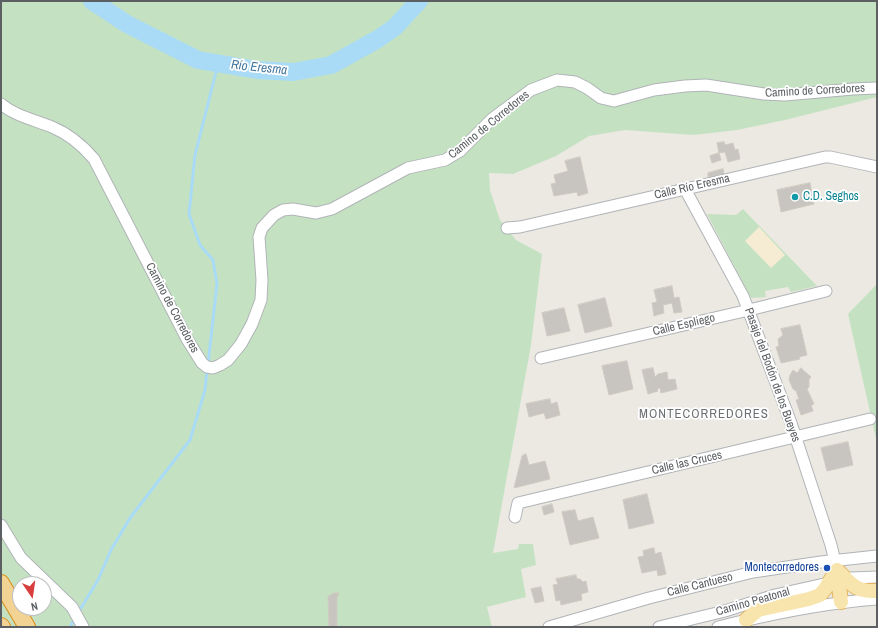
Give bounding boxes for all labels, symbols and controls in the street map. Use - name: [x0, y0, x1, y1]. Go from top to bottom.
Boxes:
- water label: Río Eresma: [230, 57, 288, 79]
- street label: Camino de Corredores: [765, 81, 865, 101]
- street label: Camino de Corredores: [446, 88, 532, 162]
- street label: Calle Río Eresma: [653, 171, 731, 203]
- place label: C.D. Seghos: [803, 190, 859, 204]
- marker: C.D. Seghos: [790, 192, 800, 202]
- street label: Camino de Corredores: [142, 260, 202, 356]
- street label: Pasaje del Bodón de los Bueyes: [741, 306, 803, 444]
- street label: Calle Espliego: [651, 311, 717, 339]
- district label: MONTECORREDORES: [639, 407, 769, 423]
- street label: Calle las Cruces: [650, 448, 724, 478]
- place label: Montecorredores: [745, 561, 819, 575]
- marker: Montecorredores: [822, 563, 832, 573]
- street label: Calle Cantueso: [666, 570, 734, 600]
- north arrow: [12, 576, 52, 616]
- street label: Camino Peatonal: [714, 585, 792, 619]
- text: N: [30, 599, 39, 614]

